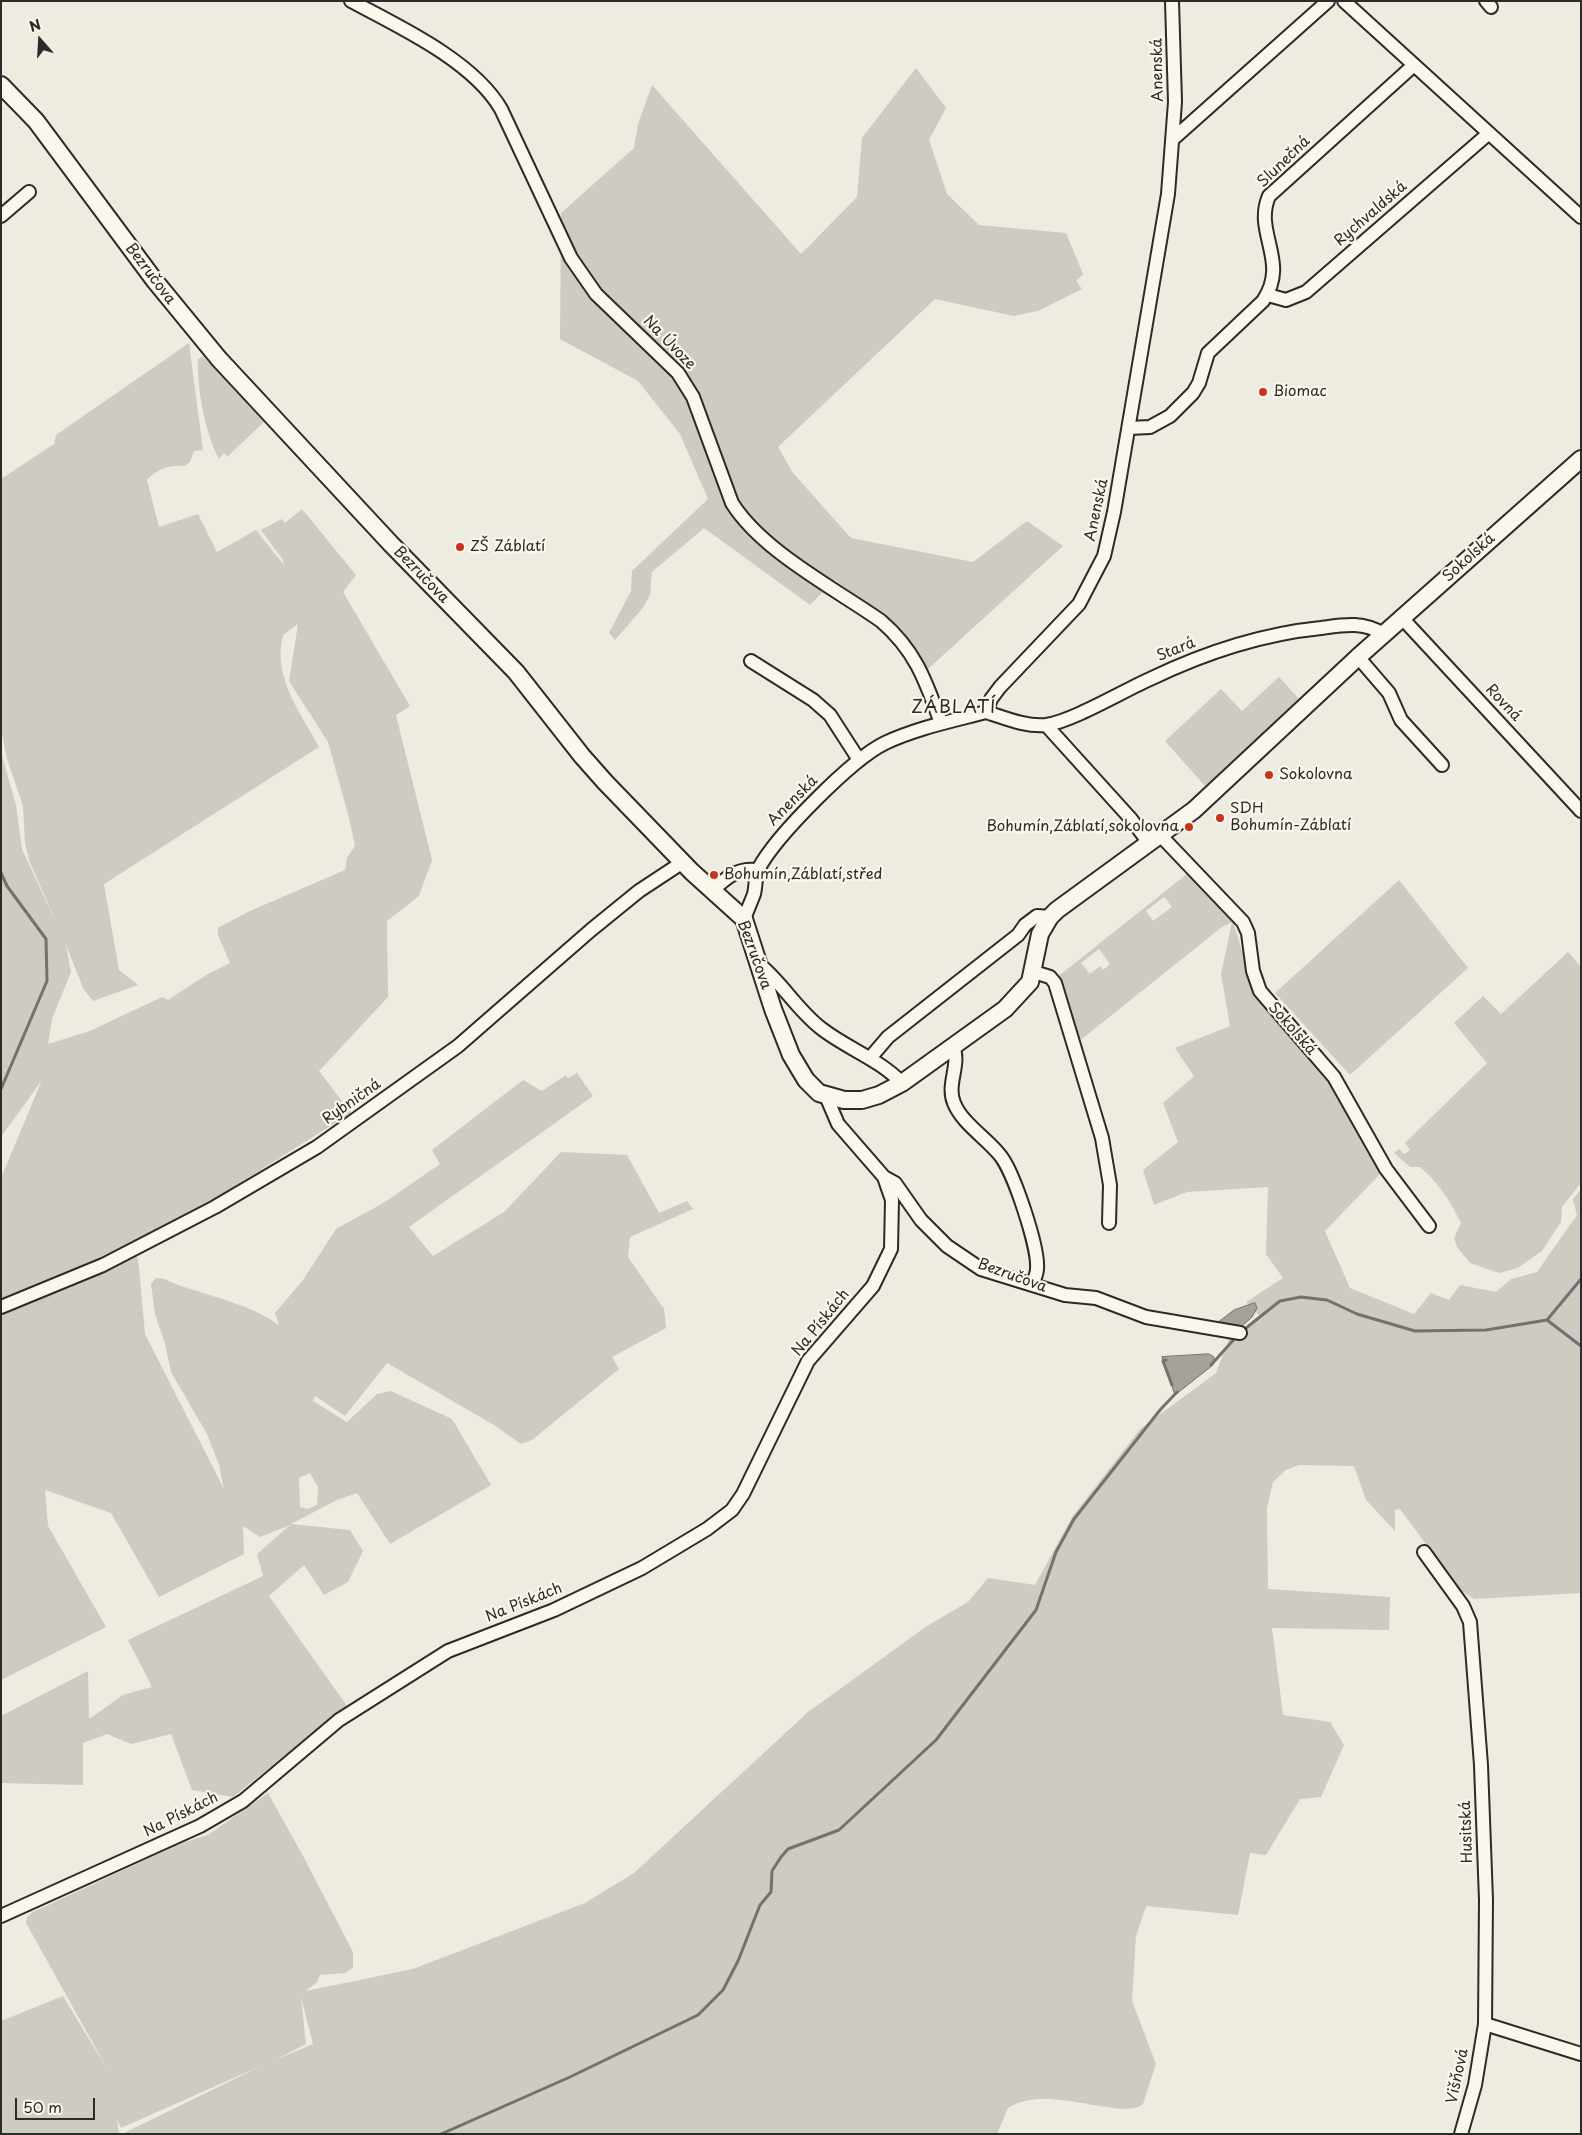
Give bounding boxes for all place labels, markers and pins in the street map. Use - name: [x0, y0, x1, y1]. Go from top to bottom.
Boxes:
- place label: Biomac: [1273, 383, 1326, 401]
- marker: Biomac: [1257, 386, 1269, 398]
- place label: ZŠ Záblatí: [470, 538, 545, 556]
- marker: ZŠ Záblatí: [454, 541, 466, 553]
- place label: Sokolovna: [1279, 766, 1352, 784]
- marker: Sokolovna: [1263, 769, 1275, 781]
- place label: SDH Bohumín-Záblatí: [1230, 800, 1351, 835]
- marker: SDH Bohumín-Záblatí: [1214, 812, 1226, 824]
- place label: Bohumín,Záblatí,sokolovna: [986, 818, 1179, 836]
- marker: Bohumín,Záblatí,sokolovna: [1183, 821, 1195, 833]
- place label: Bohumín,Záblatí,střed: [724, 866, 882, 884]
- marker: Bohumín,Záblatí,střed: [708, 869, 720, 881]

